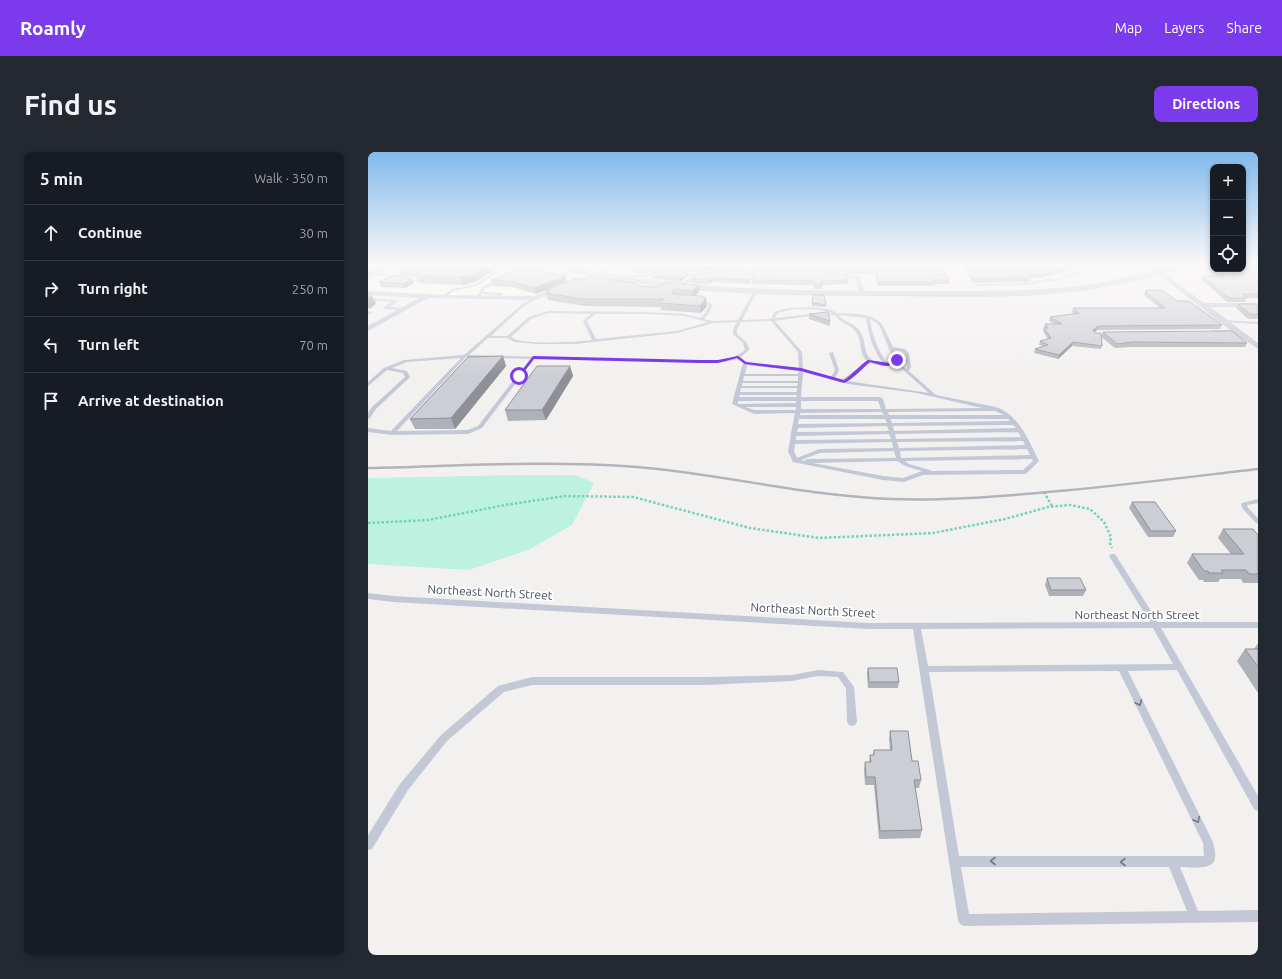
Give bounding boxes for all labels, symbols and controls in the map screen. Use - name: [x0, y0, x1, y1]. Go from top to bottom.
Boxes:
- text: Roamly: [20, 17, 86, 39]
- text: Map: [1115, 20, 1142, 36]
- text: Layers: [1164, 20, 1204, 36]
- text: Share: [1226, 20, 1262, 36]
- button: Directions: [1154, 86, 1258, 122]
- text: Find us: [24, 89, 117, 120]
- map controls: [1210, 164, 1246, 272]
- button: +: [1210, 164, 1246, 200]
- text: 5 min: [40, 169, 83, 188]
- text: Walk · 350 m: [254, 171, 328, 185]
- button: −: [1210, 200, 1246, 236]
- icon: ahead: [40, 222, 62, 244]
- text: Continue: [78, 224, 142, 241]
- text: 30 m: [299, 226, 328, 240]
- button: locate: [1210, 236, 1246, 272]
- icon: right: [40, 278, 62, 300]
- text: Turn right: [78, 280, 148, 297]
- text: 250 m: [292, 282, 328, 296]
- icon: left: [40, 334, 62, 356]
- text: Turn left: [78, 336, 139, 353]
- text: 70 m: [299, 338, 328, 352]
- route end: [888, 351, 906, 369]
- route start: [510, 367, 528, 385]
- icon: arrive: [40, 390, 62, 412]
- text: Arrive at destination: [78, 392, 224, 409]
- street label: Northeast North Street: [427, 582, 553, 602]
- street label: Northeast North Street: [750, 600, 876, 620]
- street label: Northeast North Street: [1074, 608, 1200, 621]
- one-way arrow: [1134, 699, 1142, 706]
- one-way arrow: [1192, 815, 1199, 823]
- one-way arrow: [990, 857, 996, 865]
- one-way arrow: [1120, 858, 1126, 866]

